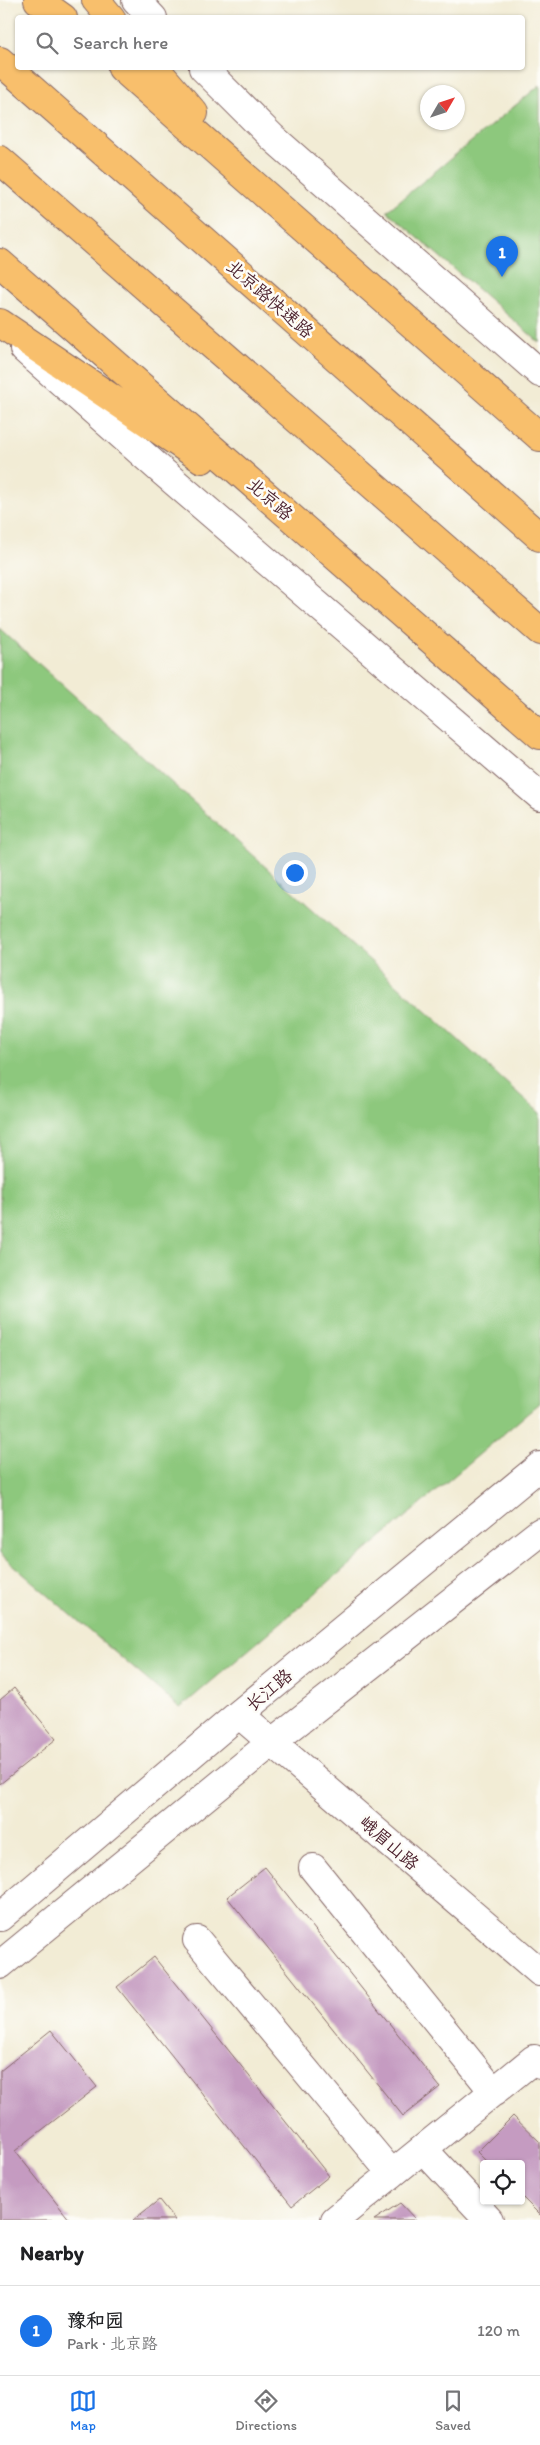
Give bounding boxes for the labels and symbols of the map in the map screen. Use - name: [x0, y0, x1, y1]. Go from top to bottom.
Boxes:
- north arrow: [420, 85, 465, 130]
- pin: 1: [486, 236, 518, 277]
- street label: 北京路快速路: [222, 255, 318, 343]
- street label: 北京路: [242, 473, 298, 525]
- your location: [282, 860, 308, 886]
- street label: 长江路: [241, 1664, 297, 1716]
- street label: 峨眉山路: [355, 1811, 423, 1875]

